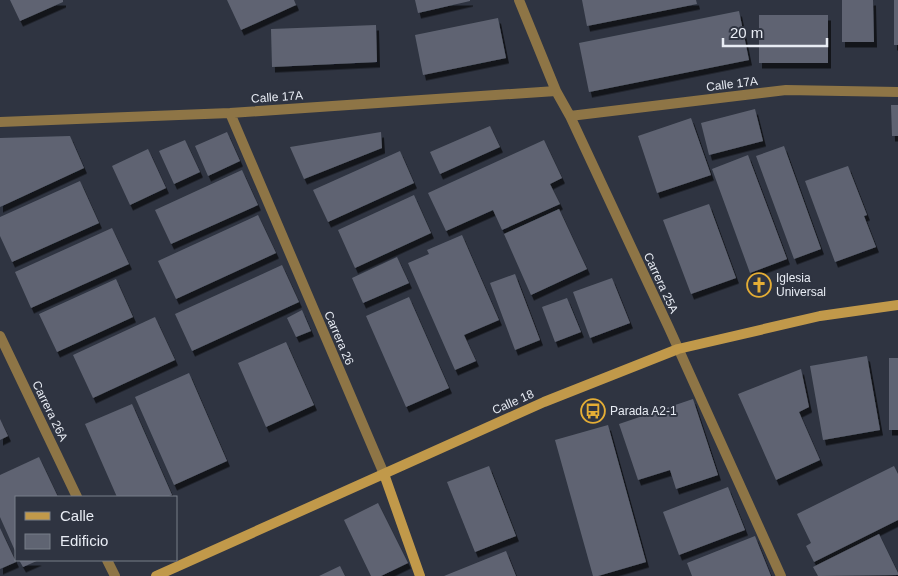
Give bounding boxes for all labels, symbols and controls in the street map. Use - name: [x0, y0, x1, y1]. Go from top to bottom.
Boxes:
- scale bar: [723, 15, 827, 47]
- text: 20 m: [730, 24, 763, 41]
- street label: Calle 17A: [705, 74, 759, 94]
- street label: Calle 17A: [251, 88, 303, 106]
- street label: Carrera 25A: [641, 250, 681, 316]
- place label: Iglesia Universal: [776, 271, 826, 299]
- church icon: Iglesia Universal: [746, 272, 772, 298]
- street label: Carrera 26: [321, 309, 357, 367]
- street label: Carrera 26A: [29, 379, 71, 443]
- street label: Calle 18: [490, 387, 536, 417]
- bus stop icon: Parada A2-1: [580, 398, 606, 424]
- place label: Parada A2-1: [610, 404, 677, 418]
- legend: [15, 496, 178, 561]
- text: Calle: [60, 507, 94, 524]
- text: Edificio: [60, 532, 108, 549]

